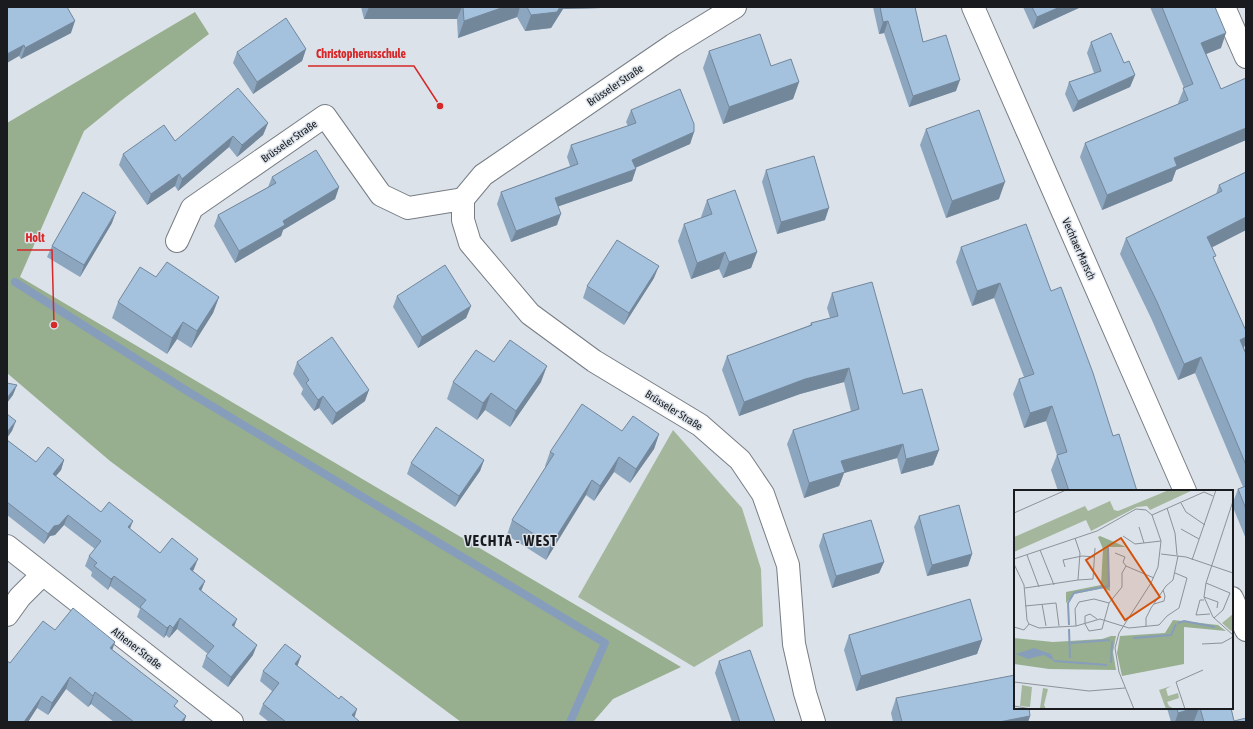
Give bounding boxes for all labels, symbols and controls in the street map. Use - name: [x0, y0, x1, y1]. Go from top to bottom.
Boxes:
- callout: Christopherusschule: [308, 42, 414, 66]
- text: Christopherusschule: [316, 47, 407, 61]
- street label: Brüsseler Straße: [585, 62, 645, 108]
- street label: Brüsseler Straße: [259, 117, 319, 165]
- street label: Vechtaer Marsch: [1060, 216, 1098, 282]
- callout: Holt: [17, 226, 52, 250]
- text: Holt: [25, 231, 45, 245]
- street label: Brüsseler Straße: [643, 388, 705, 432]
- inset map: [1014, 490, 1233, 709]
- district label: VECHTA - WEST: [463, 532, 558, 549]
- street label: Athener Straße: [110, 625, 164, 671]

